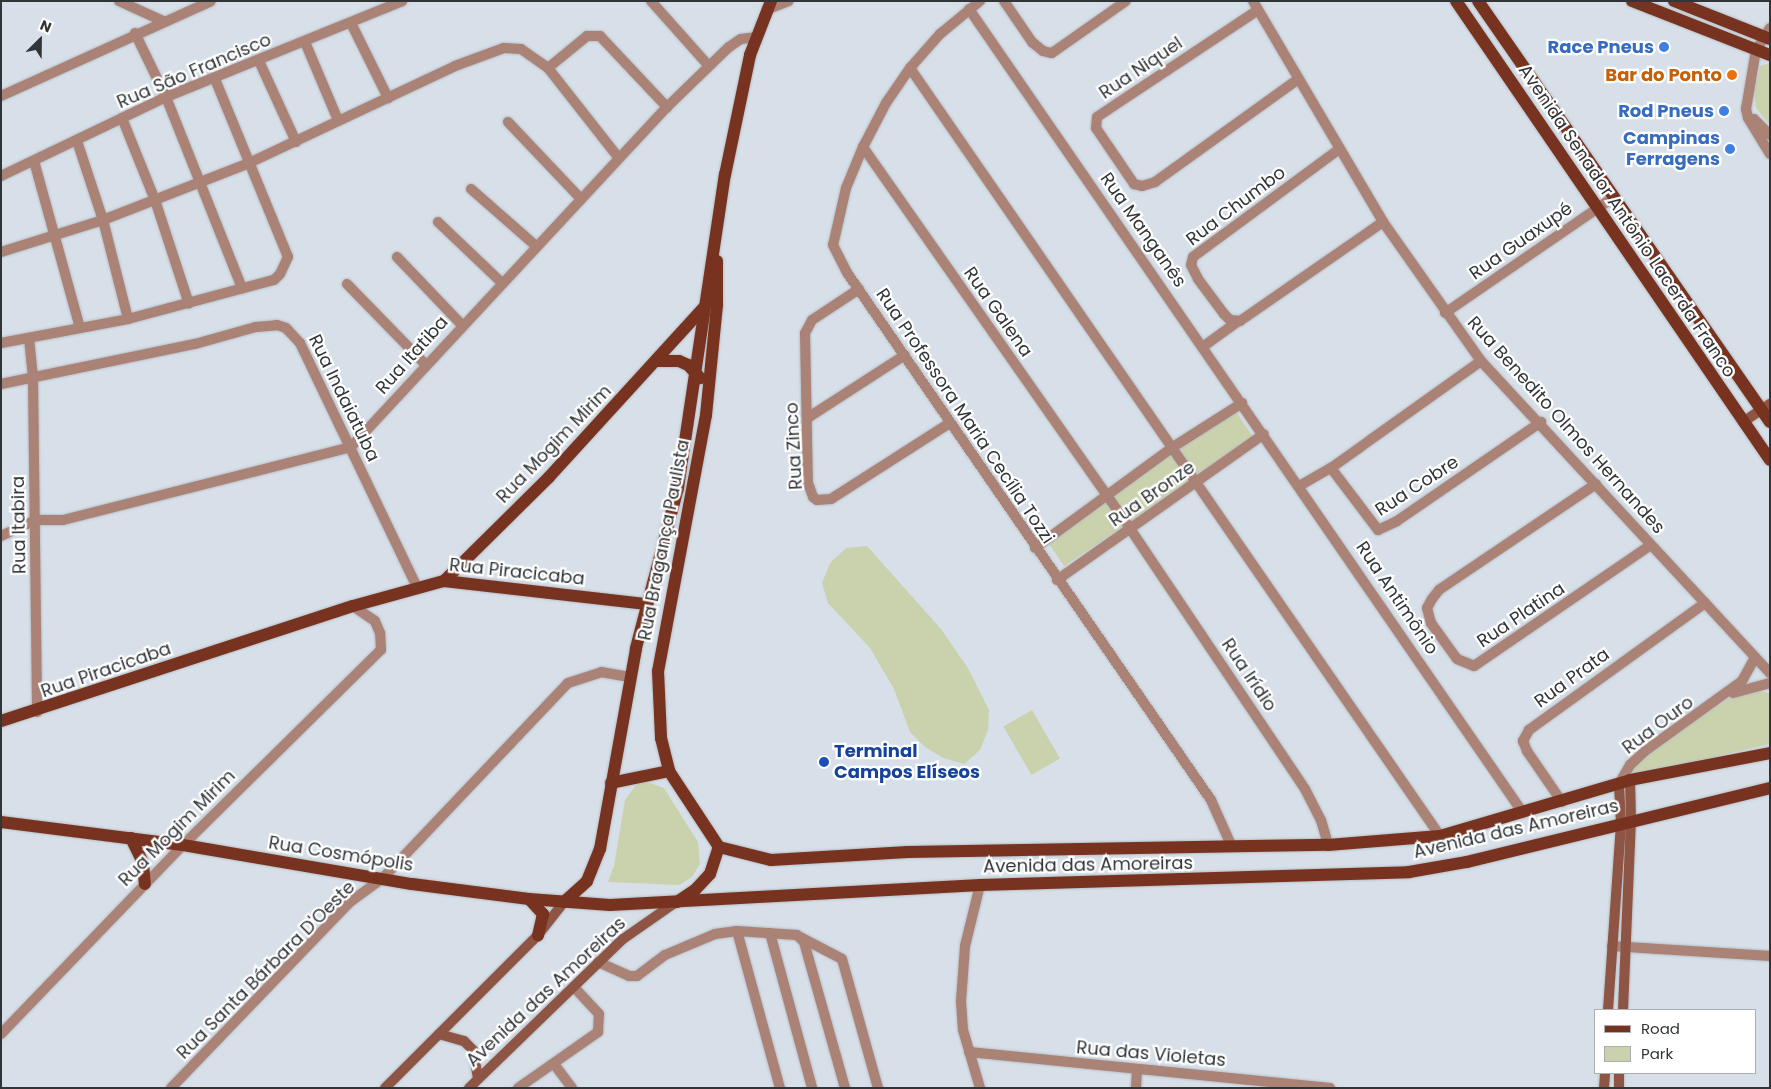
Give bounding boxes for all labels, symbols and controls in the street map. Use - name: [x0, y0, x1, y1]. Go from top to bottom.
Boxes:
- north arrow: [15, 15, 65, 65]
- text: N: [37, 15, 55, 37]
- street label: Rua São Francisco: [114, 29, 274, 113]
- street label: Rua Niquel: [1095, 32, 1187, 104]
- place label: Race Pneus: [1548, 36, 1654, 58]
- marker: Race Pneus: [1658, 41, 1670, 53]
- street label: Avenida Senador Antônio Lacerda Franco: [1514, 60, 1740, 382]
- place label: Bar do Ponto: [1605, 64, 1722, 86]
- marker: Bar do Ponto: [1726, 69, 1738, 81]
- place label: Rod Pneus: [1618, 100, 1714, 122]
- marker: Rod Pneus: [1718, 105, 1730, 117]
- place label: Campinas Ferragens: [1623, 128, 1720, 170]
- marker: Campinas Ferragens: [1724, 143, 1736, 155]
- street label: Rua Chumbo: [1182, 162, 1290, 250]
- street label: Rua Manganês: [1095, 168, 1191, 292]
- street label: Rua Guaxupé: [1465, 198, 1577, 284]
- street label: Rua Galena: [959, 263, 1037, 361]
- street label: Rua Professora Maria Cecília Tozzi: [871, 284, 1059, 548]
- street label: Rua Itatiba: [371, 311, 453, 399]
- street label: Rua Benedito Olmos Hernandes: [1463, 312, 1669, 538]
- street label: Rua Indaiatuba: [304, 331, 384, 465]
- street label: Rua Mogim Mirim: [492, 380, 616, 508]
- street label: Rua Zinco: [781, 402, 807, 490]
- street label: Rua Bragança Paulista: [634, 438, 694, 642]
- street label: Rua Cobre: [1371, 451, 1463, 521]
- street label: Rua Bronze: [1105, 457, 1199, 531]
- street label: Rua Itabira: [7, 476, 31, 574]
- street label: Rua Antimônio: [1351, 537, 1443, 659]
- street label: Rua Piracicaba: [448, 554, 586, 590]
- street label: Rua Platina: [1473, 578, 1569, 652]
- street label: Rua Irídio: [1217, 635, 1281, 715]
- street label: Rua Piracicaba: [38, 638, 174, 702]
- street label: Rua Prata: [1530, 644, 1614, 712]
- street label: Rua Ouro: [1618, 691, 1698, 759]
- place label: Terminal Campos Elíseos: [834, 741, 980, 784]
- marker: Terminal Campos Elíseos: [818, 756, 830, 768]
- street label: Rua Mogim Mirim: [114, 765, 240, 891]
- street label: Avenida das Amoreiras: [1411, 795, 1621, 863]
- street label: Rua Cosmópolis: [267, 832, 415, 876]
- street label: Avenida das Amoreiras: [983, 852, 1193, 878]
- street label: Rua Santa Bárbara D'Oeste: [172, 876, 360, 1064]
- street label: Avenida das Amoreiras: [462, 913, 630, 1071]
- legend: [1594, 1009, 1756, 1074]
- text: Road: [1641, 1018, 1680, 1039]
- street label: Rua das Violetas: [1075, 1037, 1227, 1071]
- text: Park: [1641, 1043, 1673, 1064]

